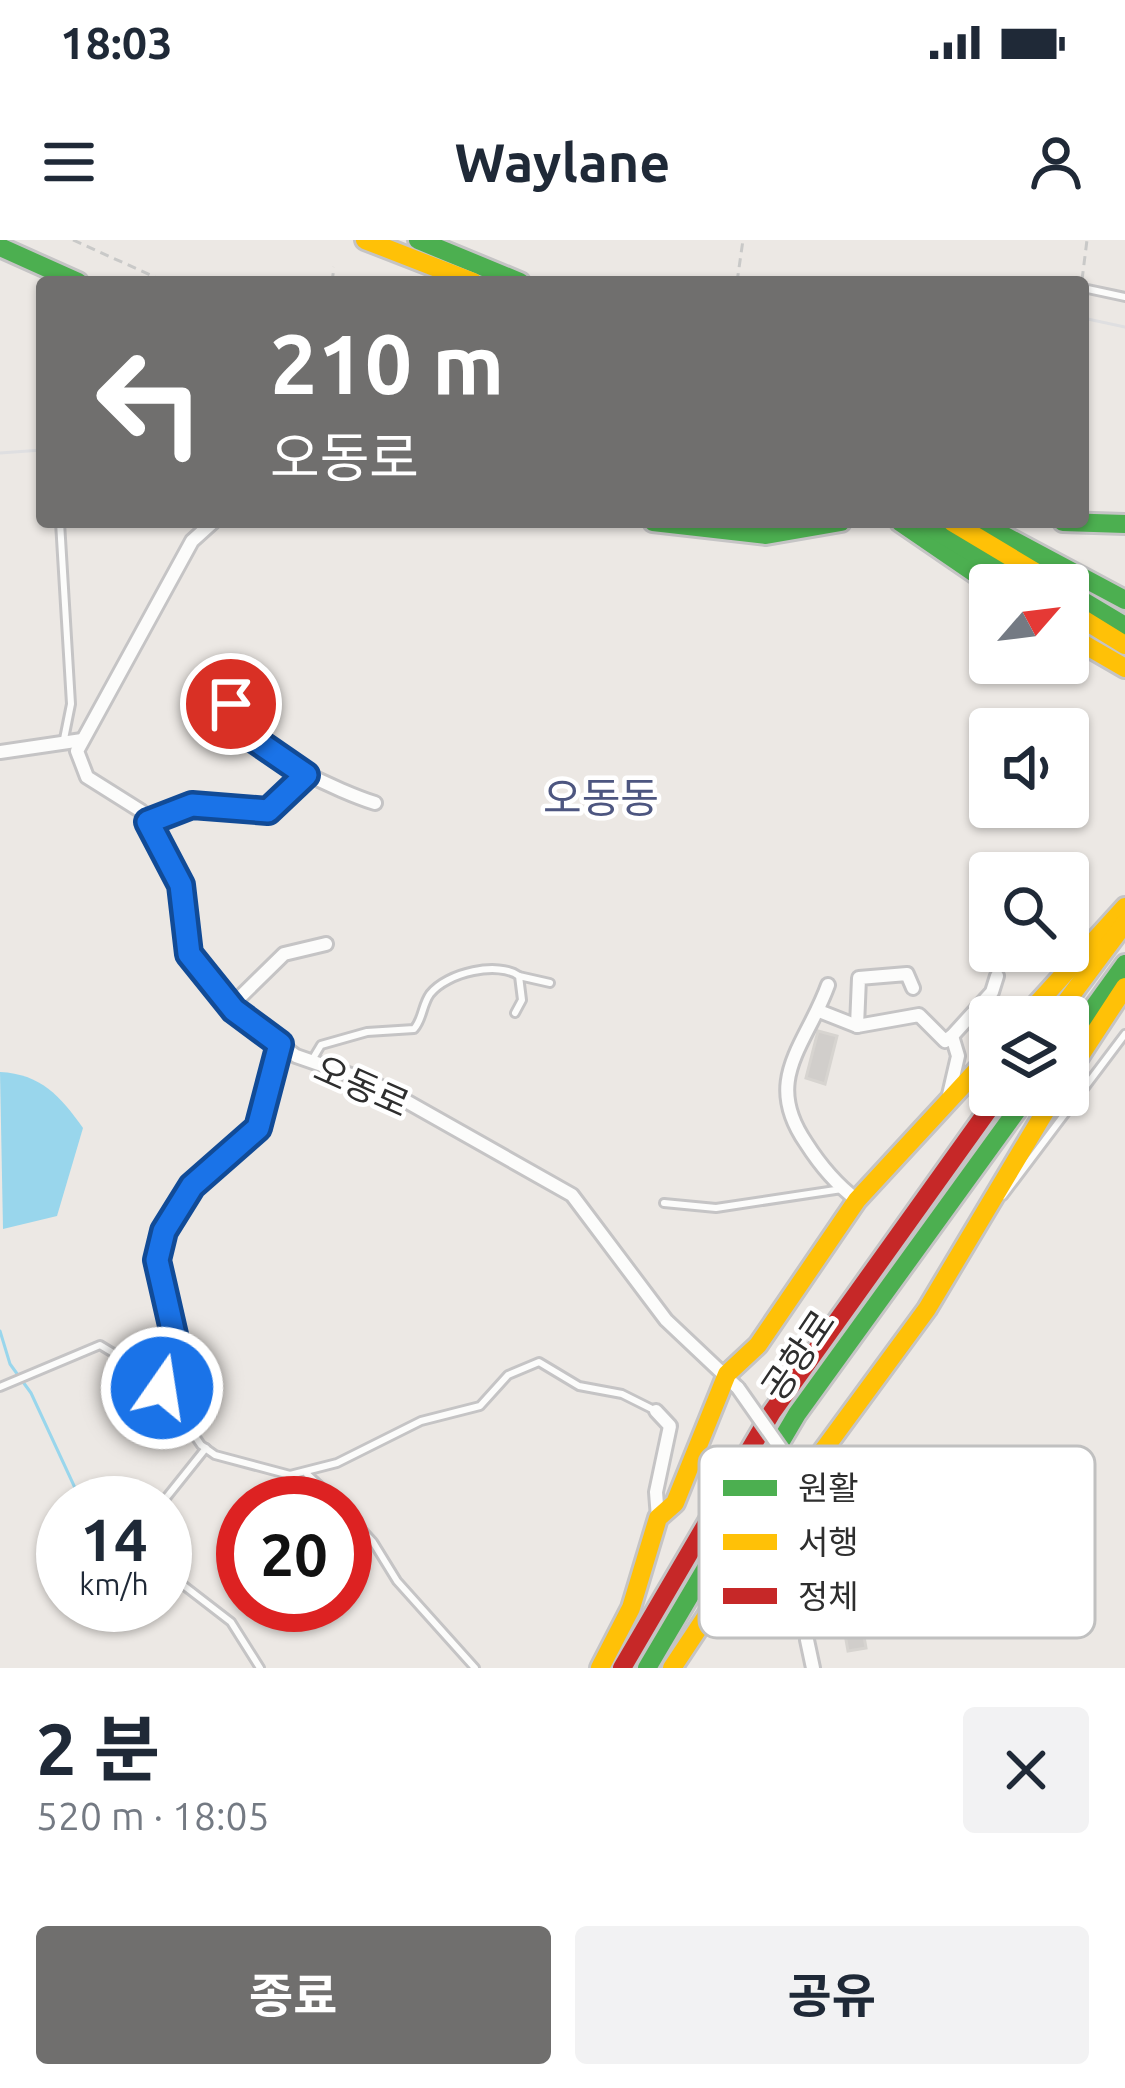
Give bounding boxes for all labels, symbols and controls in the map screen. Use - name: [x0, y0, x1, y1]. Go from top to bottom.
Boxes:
- text: 18:03: [60, 17, 173, 68]
- icon: menu: [36, 129, 102, 195]
- icon: person: [1023, 129, 1089, 195]
- text: Waylane: [455, 132, 670, 192]
- text: 210 m: [270, 316, 504, 410]
- icon: left: [72, 324, 228, 480]
- text: 오동로: [270, 427, 419, 487]
- north arrow: [969, 564, 1089, 684]
- map controls: [969, 564, 1089, 1116]
- pin: [180, 653, 282, 755]
- icon: arrive: [198, 671, 264, 737]
- button: sound: [969, 708, 1089, 828]
- district label: 오동동: [543, 774, 659, 821]
- button: search: [969, 852, 1089, 972]
- button: layers: [969, 996, 1089, 1116]
- street label: 오동로: [308, 1047, 416, 1124]
- street label: 공항로: [753, 1302, 842, 1407]
- position arrow: [99, 1325, 225, 1451]
- legend: [699, 1446, 1095, 1638]
- text: 원활: [798, 1469, 859, 1506]
- speed limit sign: 20: [216, 1476, 372, 1632]
- text: 14: [80, 1505, 148, 1572]
- text: 서행: [798, 1523, 859, 1560]
- text: km/h: [79, 1567, 149, 1601]
- text: 정체: [798, 1577, 859, 1614]
- button: close: [963, 1707, 1089, 1833]
- text: 2 분: [36, 1708, 160, 1789]
- text: 520 m · 18:05: [36, 1794, 270, 1837]
- button: 종료: [36, 1926, 551, 2064]
- button: 공유: [575, 1926, 1089, 2064]

